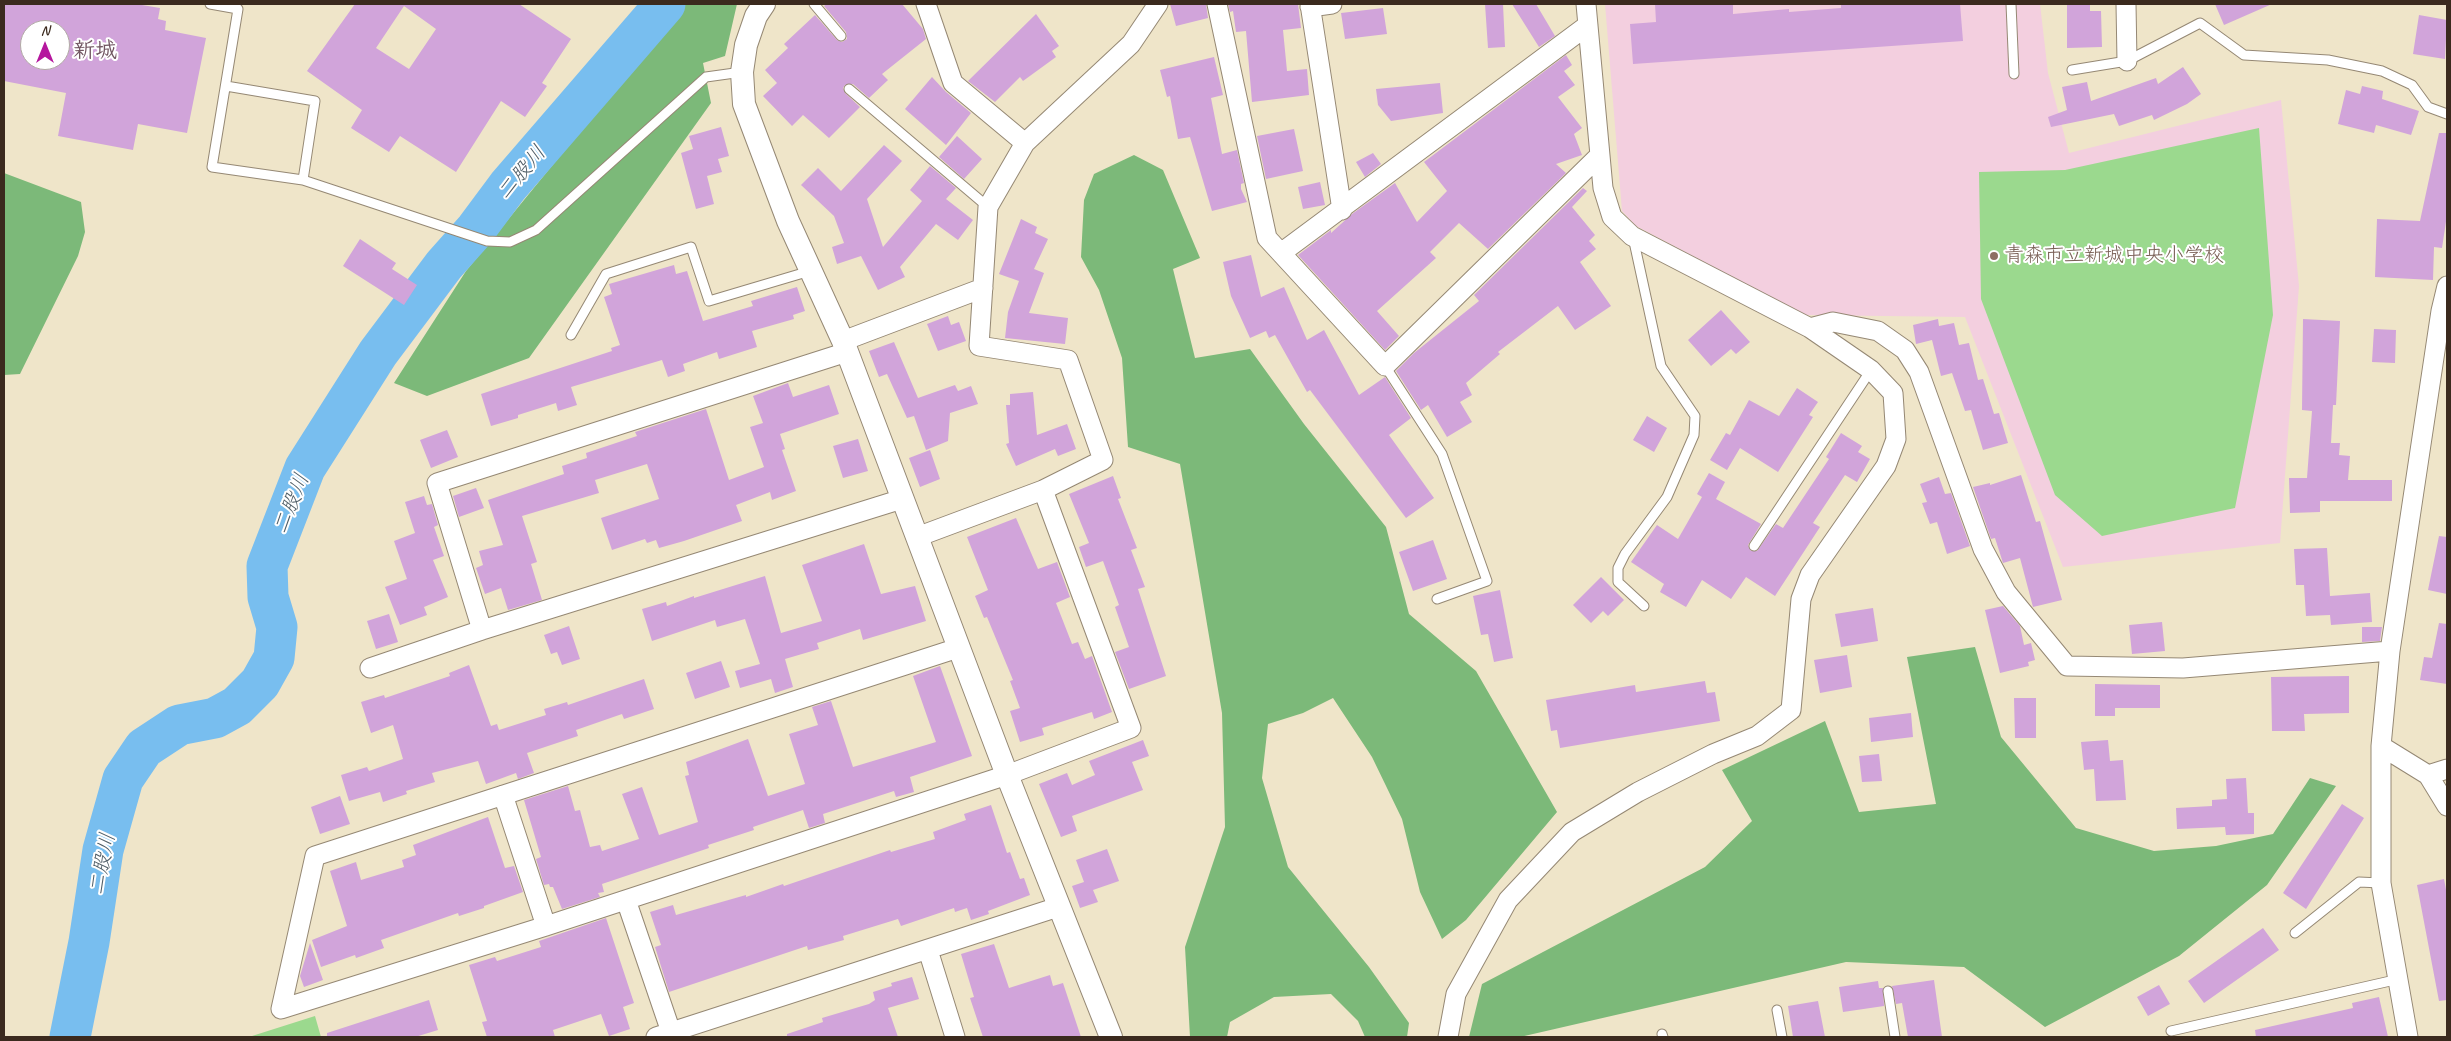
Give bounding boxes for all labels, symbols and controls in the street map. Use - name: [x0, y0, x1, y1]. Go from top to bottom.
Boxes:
- north arrow: [20, 20, 70, 70]
- text: N: [41, 22, 49, 39]
- district label: 新城: [73, 38, 117, 64]
- water label: 二股川: [492, 141, 552, 205]
- place label: 青森市立新城中央小学校: [2004, 244, 2224, 268]
- marker: 青森市立新城中央小学校: [1988, 250, 2000, 262]
- water label: 二股川: [269, 470, 315, 538]
- water label: 二股川: [85, 831, 121, 897]

